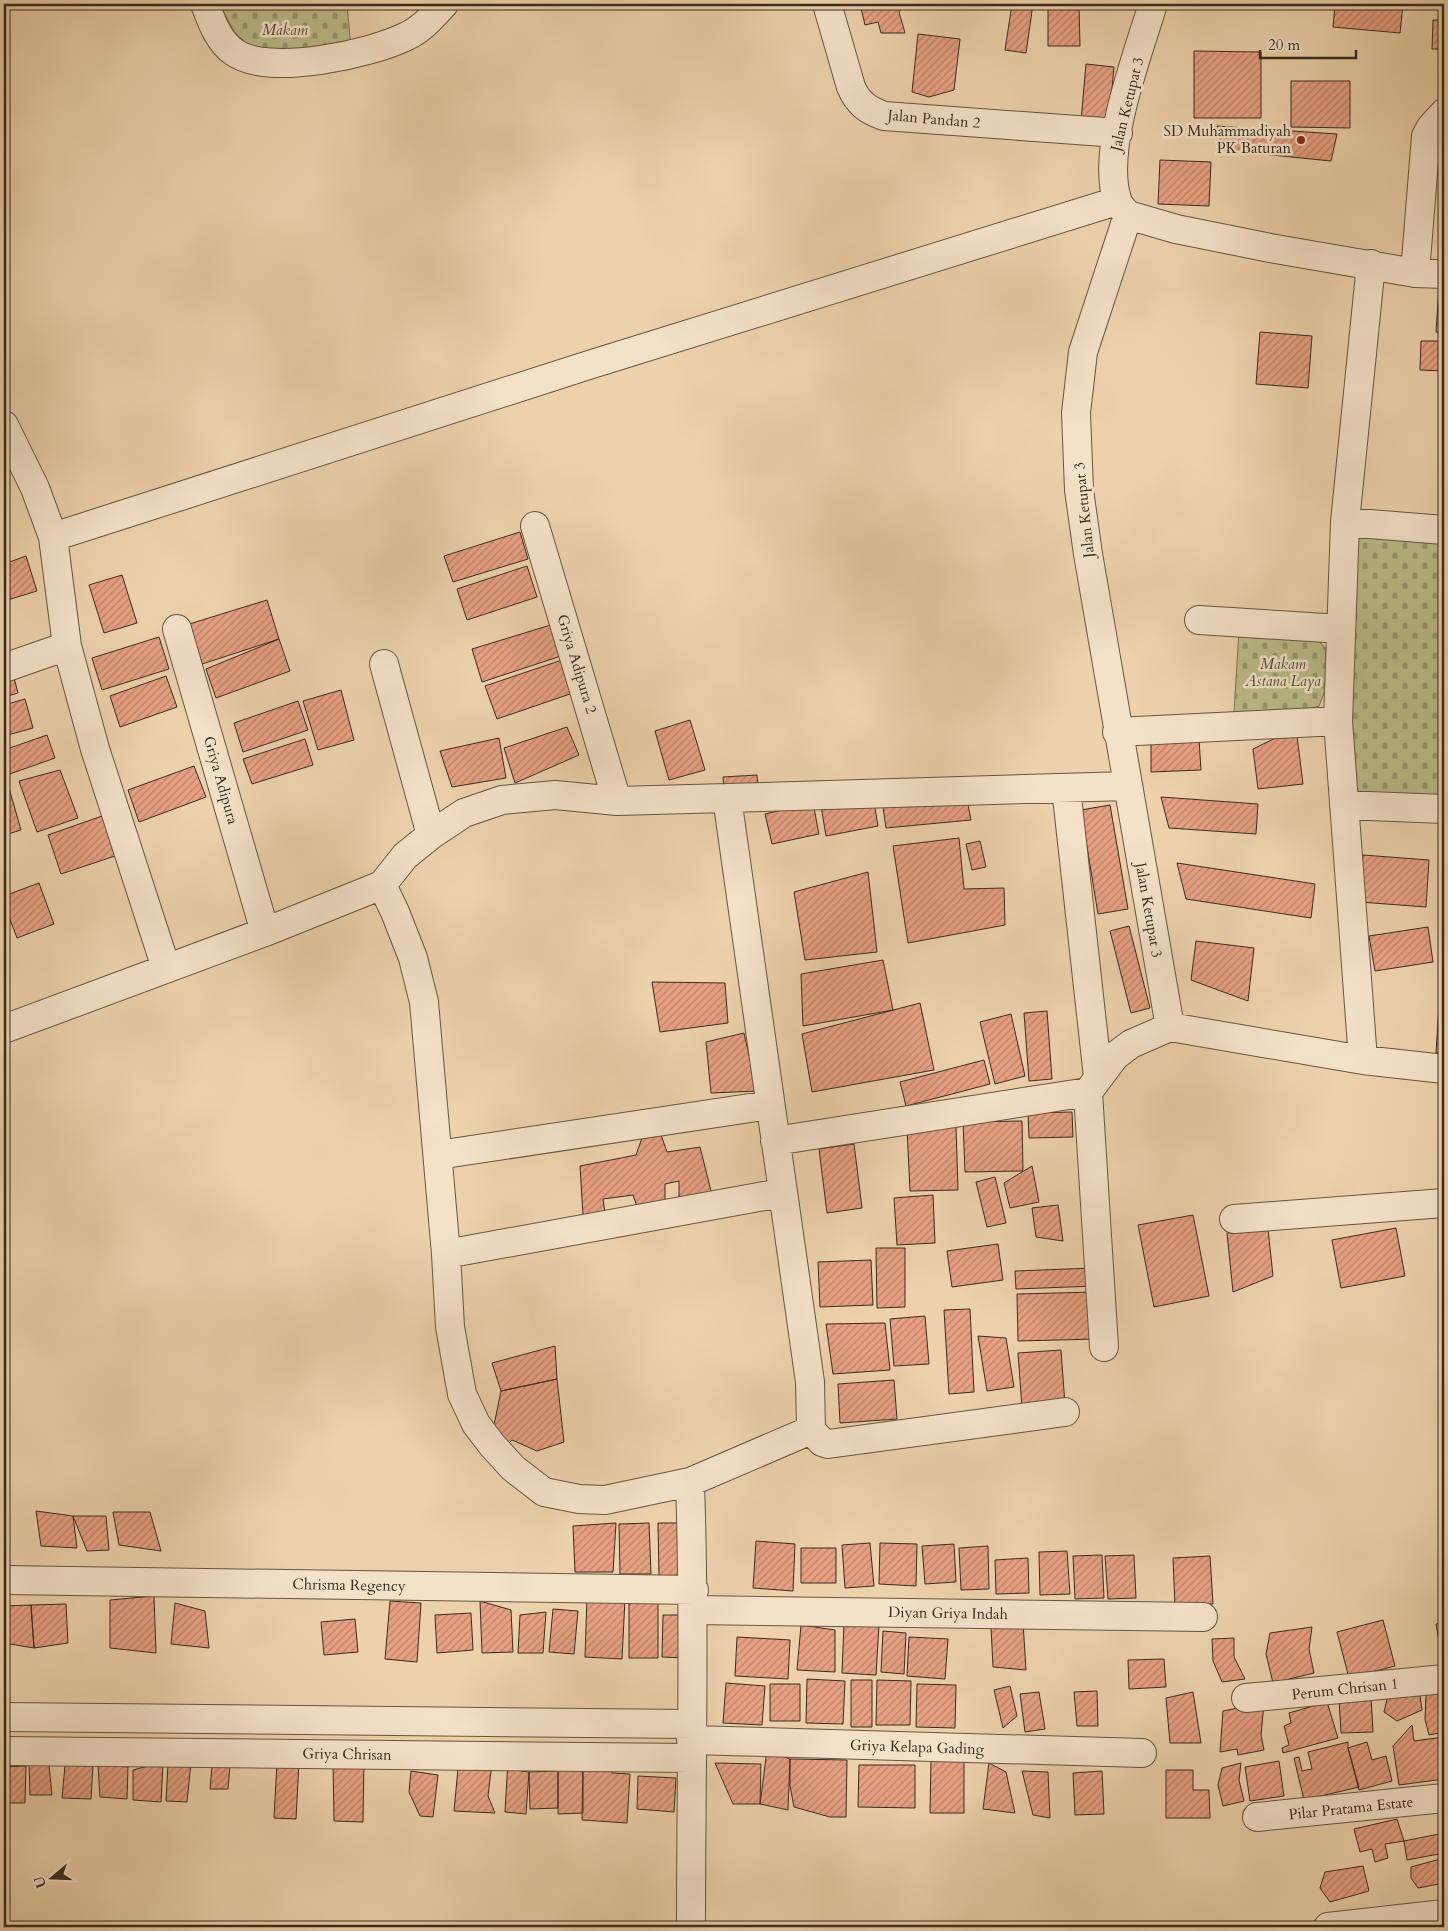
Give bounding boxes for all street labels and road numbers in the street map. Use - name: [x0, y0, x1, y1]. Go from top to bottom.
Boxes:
- street label: Jalan Ketupat 3: [1105, 55, 1148, 155]
- street label: Jalan Pandan 2: [885, 105, 981, 133]
- street label: Jalan Ketupat 3: [1069, 461, 1099, 561]
- street label: Griya Adipura 2: [552, 612, 602, 716]
- street label: Griya Adipura: [199, 733, 243, 827]
- street label: Jalan Ketupat 3: [1130, 859, 1167, 959]
- street label: Chrisma Regency: [292, 1574, 406, 1596]
- street label: Diyan Griya Indah: [888, 1602, 1009, 1624]
- street label: Perum Chrisan 1: [1291, 1673, 1399, 1705]
- street label: Griya Kelapa Gading: [850, 1735, 985, 1759]
- street label: Griya Chrisan: [302, 1743, 392, 1765]
- street label: Pilar Pratama Estate: [1288, 1791, 1414, 1824]

